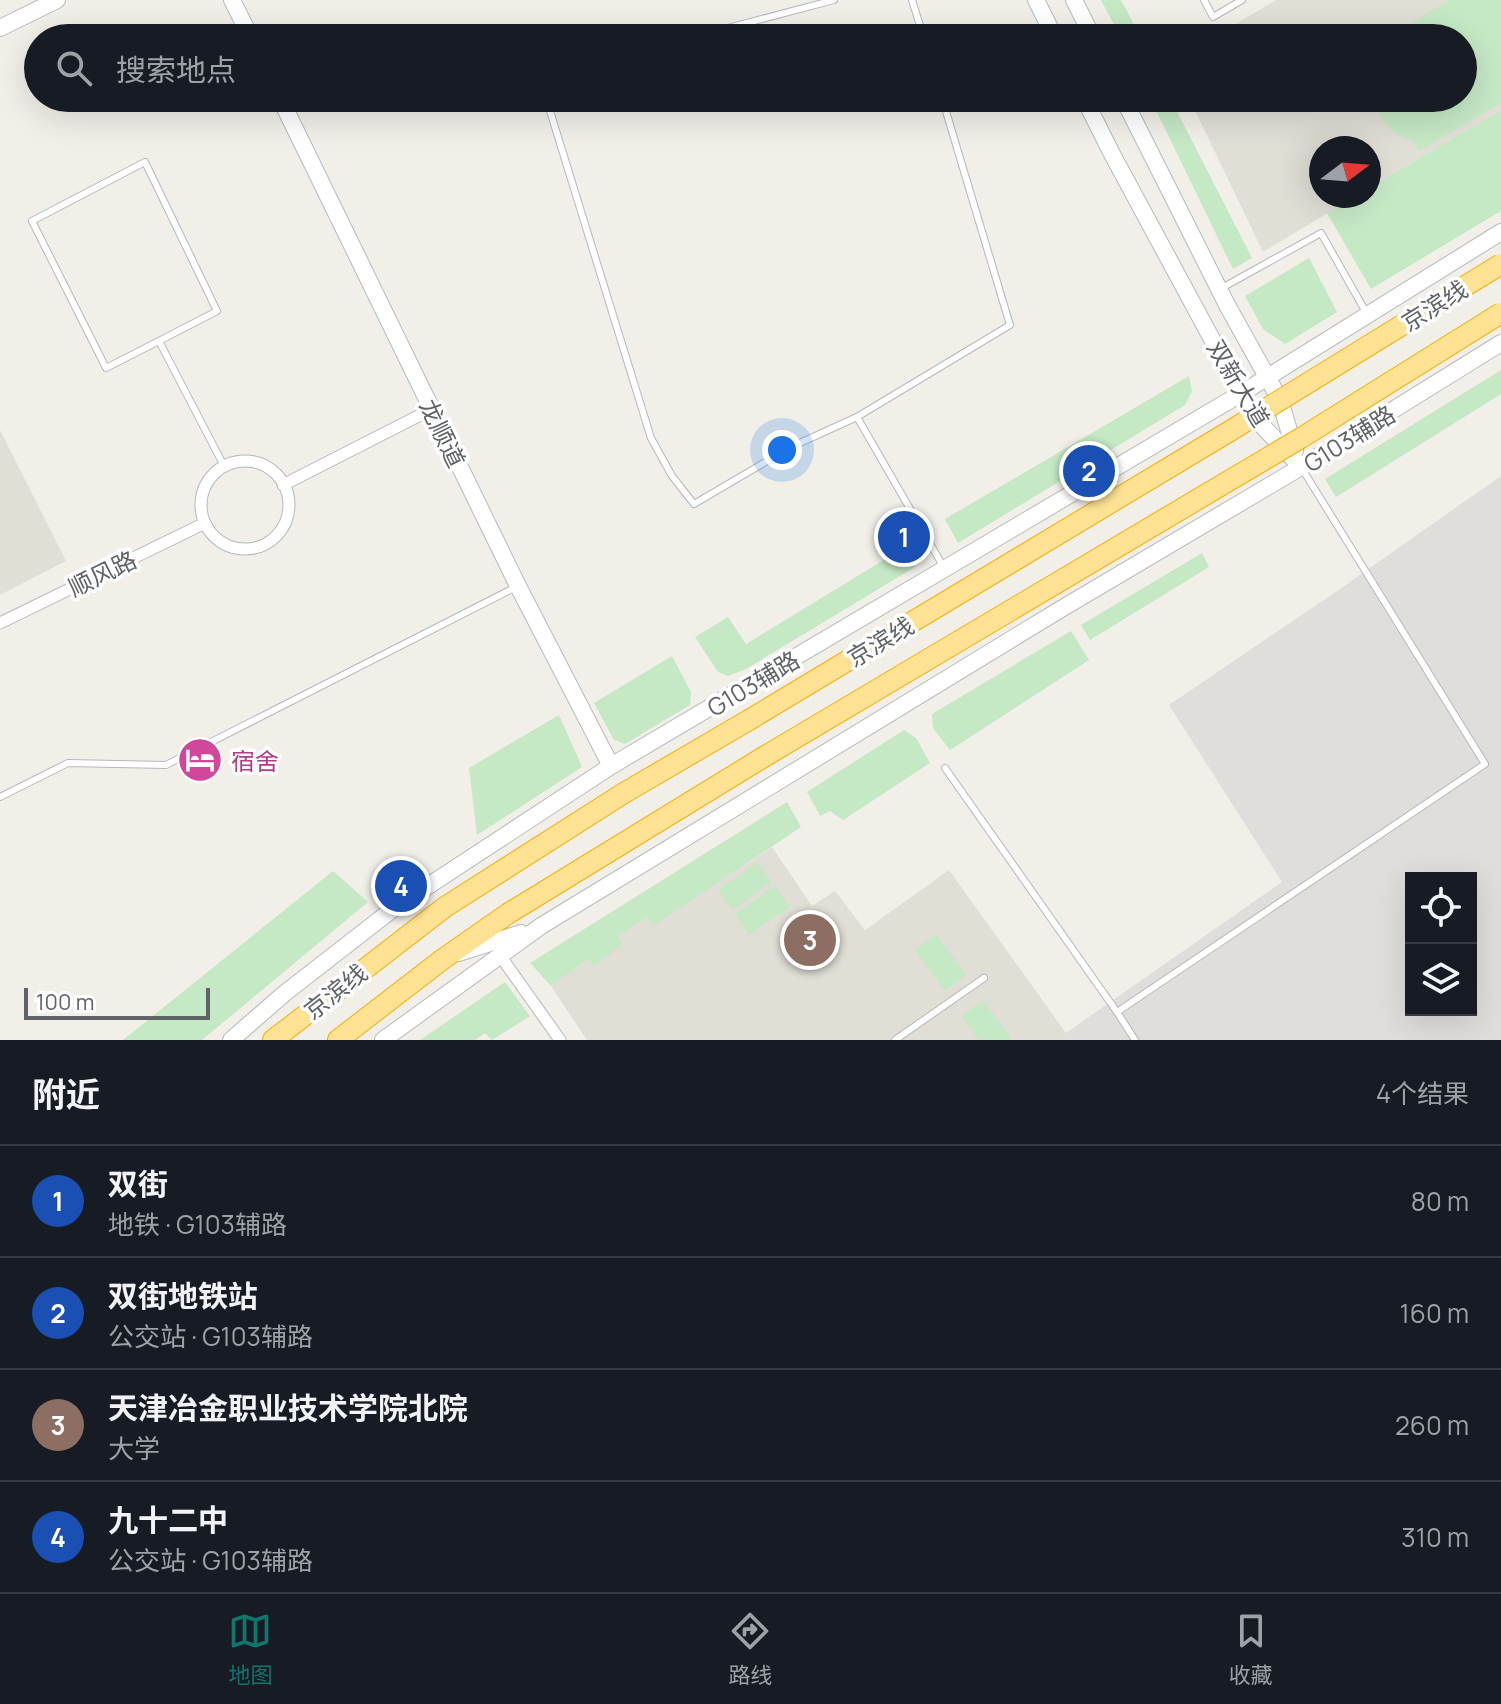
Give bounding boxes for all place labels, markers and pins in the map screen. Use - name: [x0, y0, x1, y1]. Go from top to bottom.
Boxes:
- pin: 2: [1063, 441, 1115, 501]
- pin: 1: [878, 507, 930, 567]
- hotel icon: 宿舍: [176, 736, 224, 784]
- place label: 宿舍: [231, 744, 279, 777]
- pin: 4: [375, 856, 427, 916]
- pin: 3: [784, 910, 836, 970]

